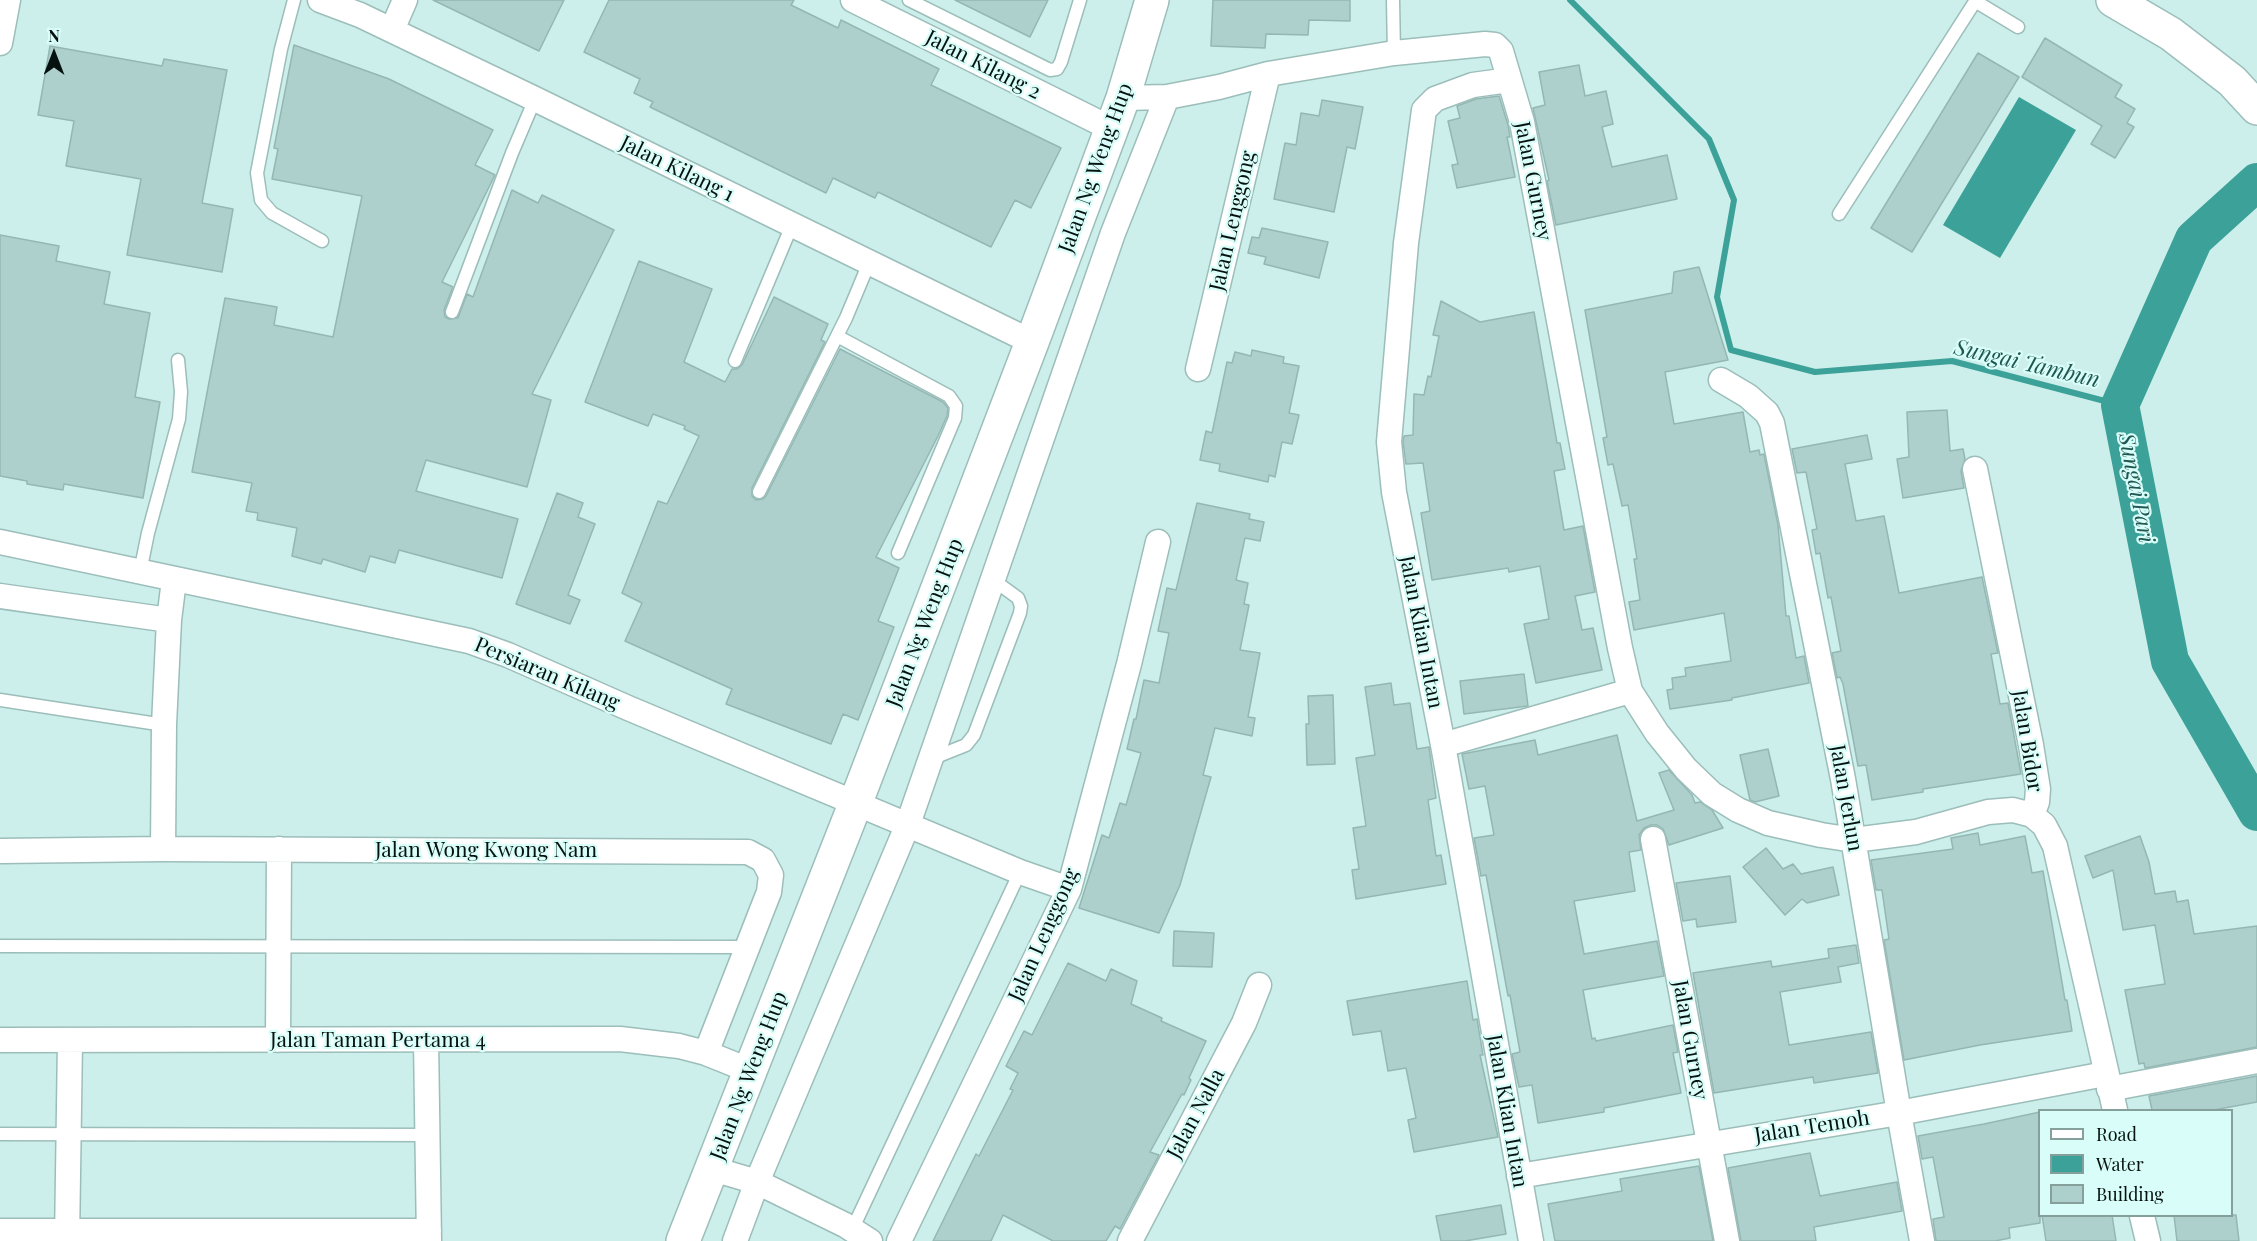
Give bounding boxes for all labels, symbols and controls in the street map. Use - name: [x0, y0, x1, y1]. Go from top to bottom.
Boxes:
- north arrow: [24, 24, 84, 84]
- text: N: [48, 25, 60, 46]
- street label: Jalan Kilang 2: [921, 25, 1045, 105]
- street label: Jalan Ng Weng Hup: [1054, 80, 1138, 256]
- street label: Jalan Gurney: [1509, 119, 1557, 243]
- street label: Jalan Kilang 1: [616, 131, 738, 207]
- street label: Jalan Lenggong: [1205, 148, 1261, 294]
- water label: Sungai Tambun: [1952, 334, 2102, 394]
- water label: Sungai Pari: [2112, 431, 2160, 545]
- street label: Jalan Ng Weng Hup: [881, 535, 969, 711]
- street label: Jalan Klian Intan: [1394, 553, 1448, 711]
- street label: Persiaran Kilang: [471, 632, 623, 716]
- street label: Jalan Bidor: [2006, 688, 2048, 794]
- street label: Jalan Jerlun: [1824, 743, 1868, 853]
- street label: Jalan Wong Kwong Nam: [375, 837, 597, 863]
- street label: Jalan Lenggong: [1003, 864, 1085, 1006]
- street label: Jalan Gurney: [1667, 978, 1713, 1102]
- street label: Jalan Ng Weng Hup: [705, 988, 793, 1164]
- street label: Jalan Taman Pertama 4: [270, 1027, 486, 1053]
- street label: Jalan Klian Intan: [1481, 1032, 1533, 1190]
- street label: Jalan Nalla: [1162, 1065, 1230, 1163]
- street label: Jalan Temoh: [1753, 1105, 1871, 1149]
- legend: [2038, 1109, 2233, 1217]
- text: Road: [2096, 1122, 2137, 1146]
- text: Water: [2096, 1152, 2144, 1176]
- text: Building: [2096, 1182, 2164, 1206]

